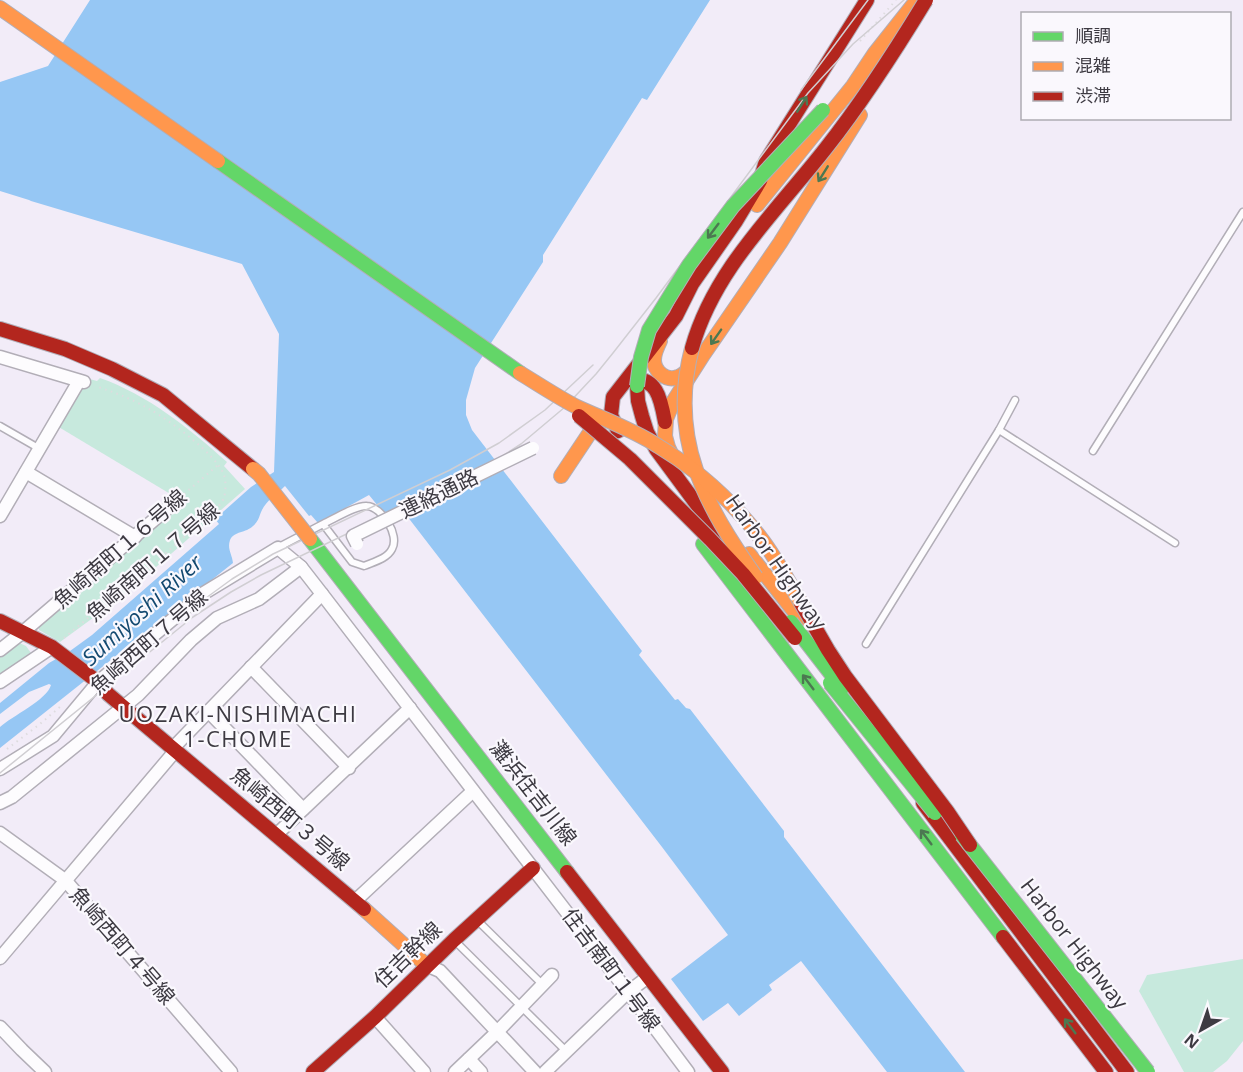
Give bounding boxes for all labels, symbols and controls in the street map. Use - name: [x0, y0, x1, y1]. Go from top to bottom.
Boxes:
- legend: [1021, 12, 1231, 120]
- text: 順調: [1075, 23, 1111, 47]
- text: 混雑: [1075, 53, 1111, 77]
- text: 渋滞: [1075, 83, 1111, 107]
- one-way arrow: [796, 96, 808, 113]
- one-way arrow: [817, 165, 829, 182]
- one-way arrow: [707, 223, 720, 239]
- one-way arrow: [710, 328, 722, 344]
- street label: 連絡通路: [395, 462, 482, 524]
- street label: 魚崎南町１６号線: [47, 483, 192, 614]
- street label: Harbor Highway: [720, 488, 834, 635]
- street label: 魚崎南町１７号線: [80, 496, 225, 627]
- water label: Sumiyoshi River: [75, 546, 209, 671]
- street label: 魚崎西町７号線: [84, 582, 213, 700]
- one-way arrow: [802, 675, 814, 691]
- district label: UOZAKI-NISHIMACHI 1-CHOME: [119, 698, 357, 753]
- street label: 灘浜住吉川線: [484, 734, 584, 851]
- street label: 魚崎西町３号線: [225, 760, 356, 876]
- one-way arrow: [920, 830, 932, 846]
- street label: Harbor Highway: [1015, 872, 1135, 1015]
- street label: 魚崎西町４号線: [64, 881, 182, 1010]
- street label: 住吉南町１号線: [556, 902, 667, 1037]
- street label: 住吉幹線: [367, 915, 447, 994]
- north arrow: [1171, 1000, 1231, 1060]
- one-way arrow: [1064, 1018, 1077, 1034]
- text: N: [1179, 1029, 1203, 1054]

